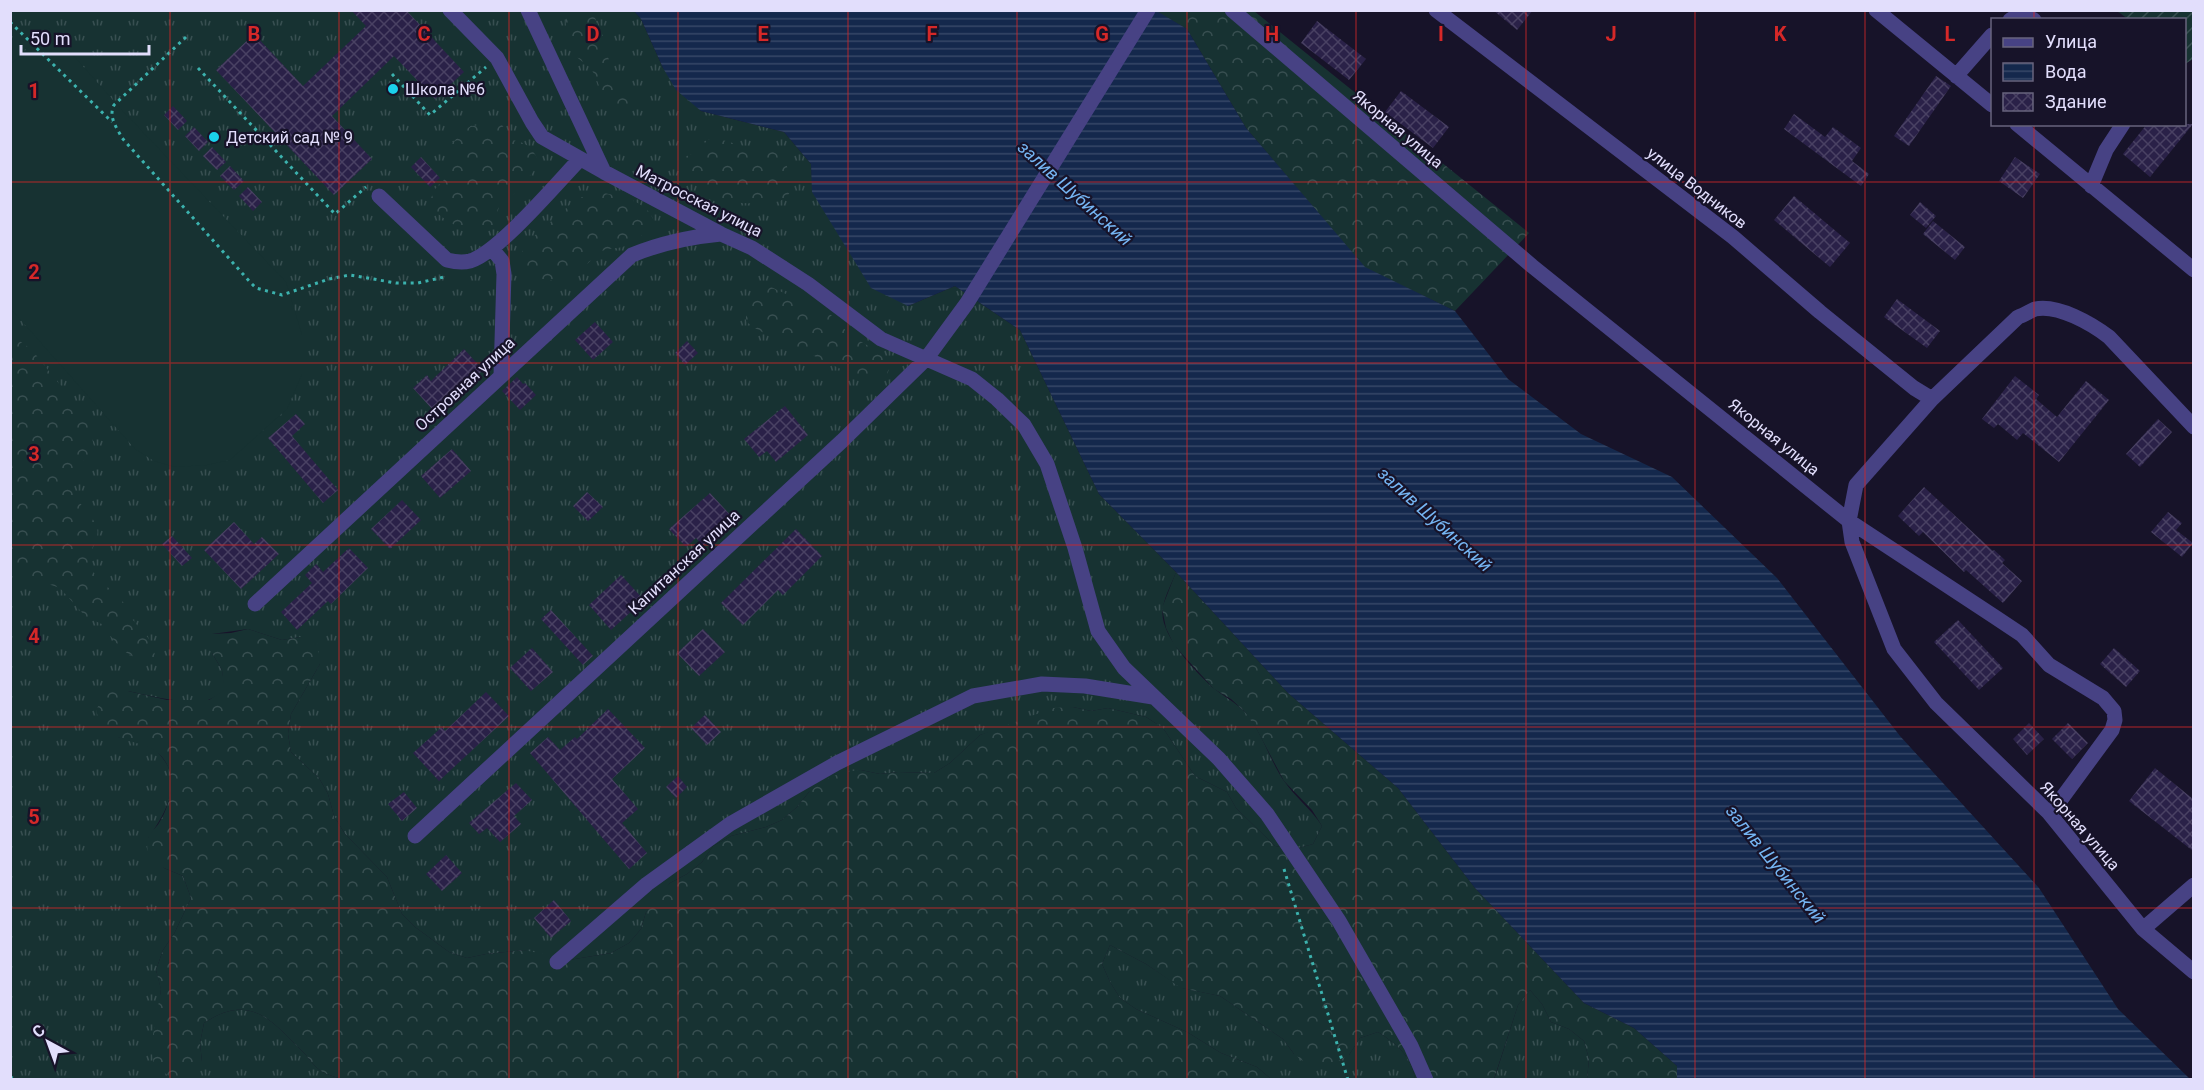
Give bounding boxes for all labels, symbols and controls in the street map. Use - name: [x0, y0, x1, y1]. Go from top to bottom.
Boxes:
- scale bar: [21, 18, 148, 56]
- legend: [1991, 18, 2186, 126]
- text: B: [248, 22, 260, 46]
- text: C: [417, 22, 431, 46]
- text: D: [587, 22, 600, 46]
- text: E: [757, 22, 769, 46]
- text: F: [927, 22, 938, 46]
- text: G: [1095, 22, 1109, 46]
- text: H: [1265, 22, 1279, 46]
- text: I: [1438, 22, 1444, 46]
- text: J: [1605, 22, 1617, 46]
- text: K: [1774, 22, 1787, 46]
- text: L: [1945, 22, 1956, 46]
- text: 50 m: [30, 28, 70, 49]
- text: Улица: [2045, 31, 2097, 52]
- text: Вода: [2045, 61, 2087, 82]
- text: 1: [28, 79, 40, 103]
- place label: Школа №6: [405, 80, 485, 99]
- marker: Школа №6: [386, 82, 400, 96]
- street label: Якорная улица: [1349, 86, 1447, 172]
- text: Здание: [2045, 91, 2107, 112]
- place label: Детский сад № 9: [226, 128, 353, 147]
- marker: Детский сад № 9: [207, 130, 221, 144]
- water label: залив Шубинский: [1014, 136, 1136, 250]
- street label: улица Водников: [1643, 143, 1751, 233]
- street label: Матросская улица: [633, 161, 765, 241]
- text: 2: [28, 260, 40, 284]
- street label: Островная улица: [411, 333, 519, 435]
- street label: Якорная улица: [1725, 395, 1823, 479]
- text: 3: [28, 442, 40, 466]
- water label: залив Шубинский: [1374, 462, 1496, 576]
- street label: Капитанская улица: [624, 505, 744, 619]
- text: 4: [28, 624, 40, 648]
- street label: Якорная улица: [2036, 778, 2124, 874]
- water label: залив Шубинский: [1722, 801, 1830, 927]
- text: 5: [28, 805, 40, 829]
- north arrow: [18, 1012, 78, 1072]
- text: С: [28, 1020, 49, 1042]

